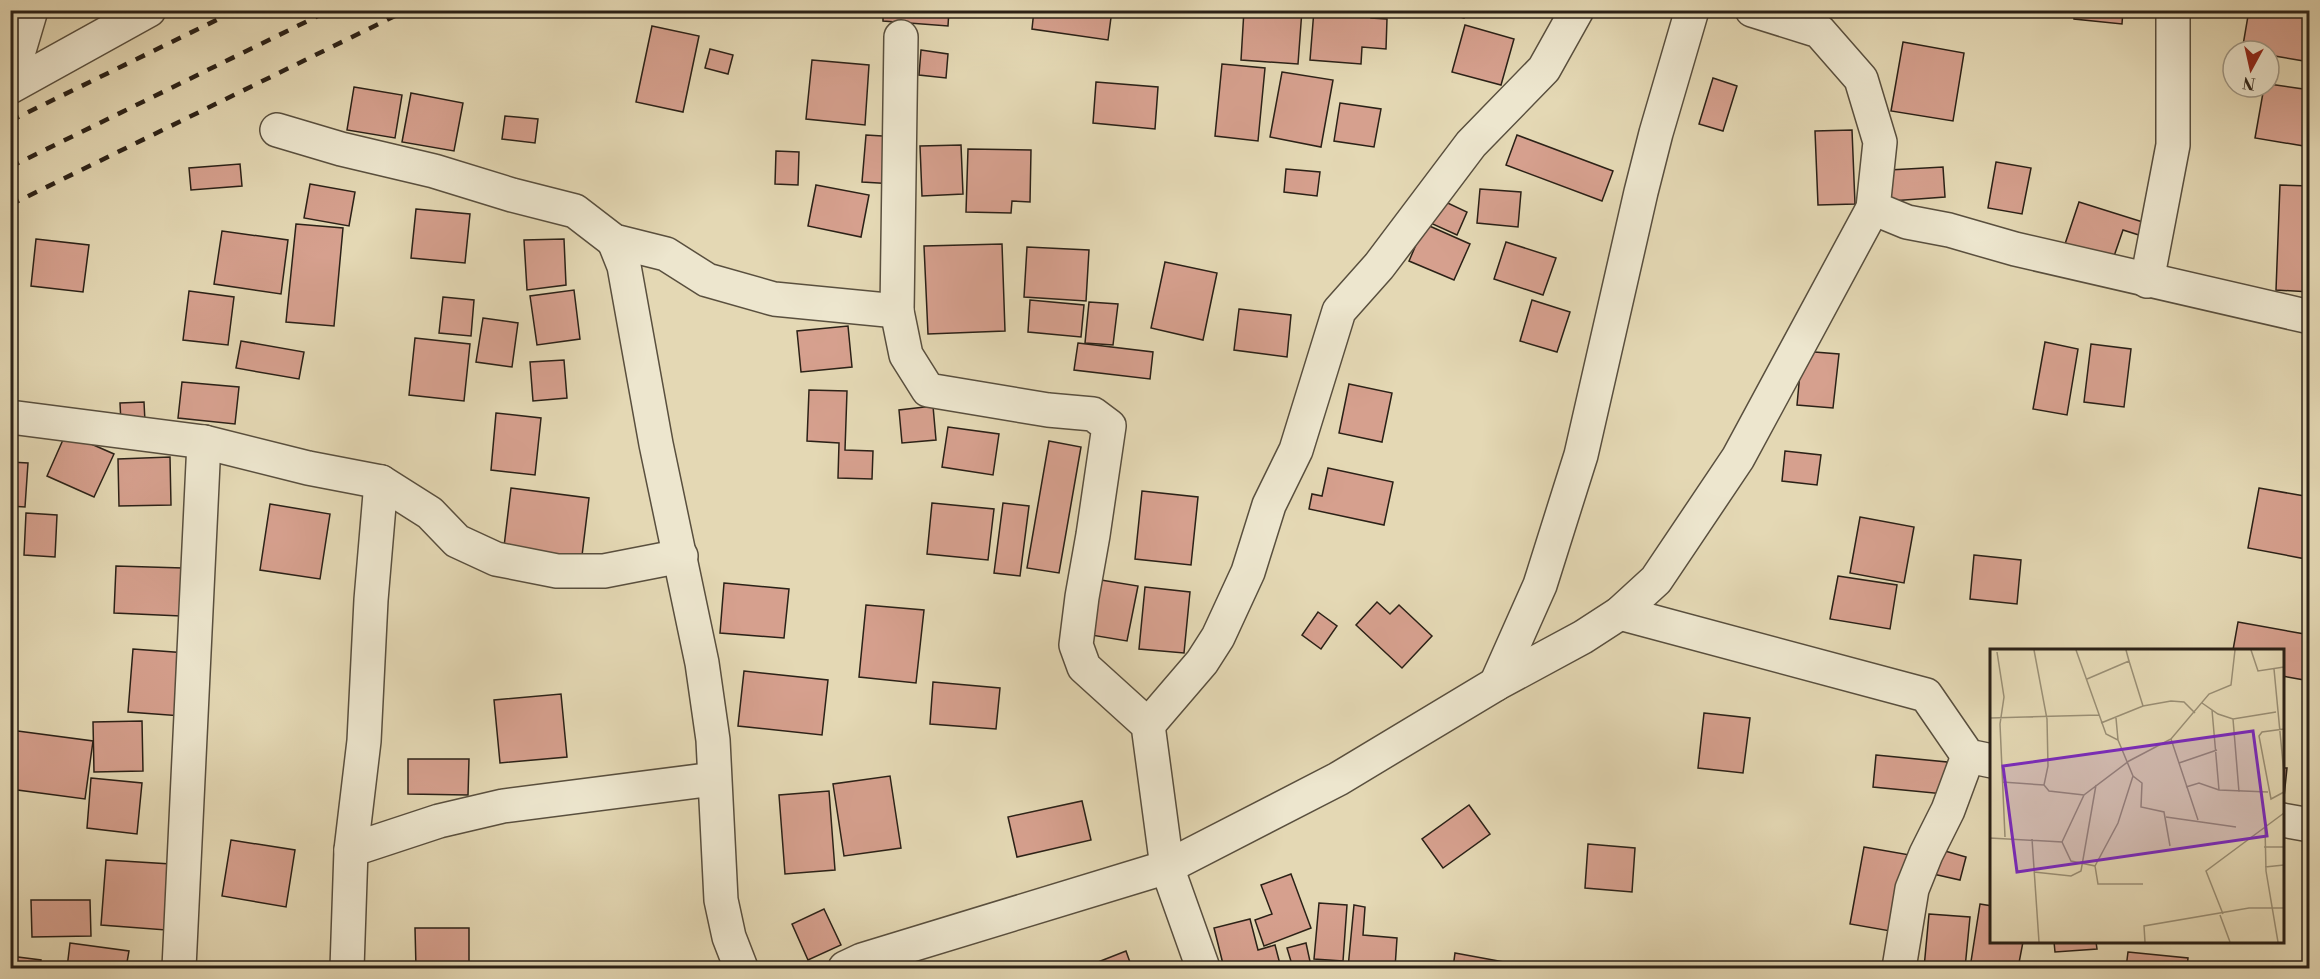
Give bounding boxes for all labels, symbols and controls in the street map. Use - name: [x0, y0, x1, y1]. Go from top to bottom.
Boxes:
- north arrow: [2221, 39, 2281, 99]
- text: N: [2241, 72, 2257, 94]
- inset map: [1990, 649, 2284, 943]

